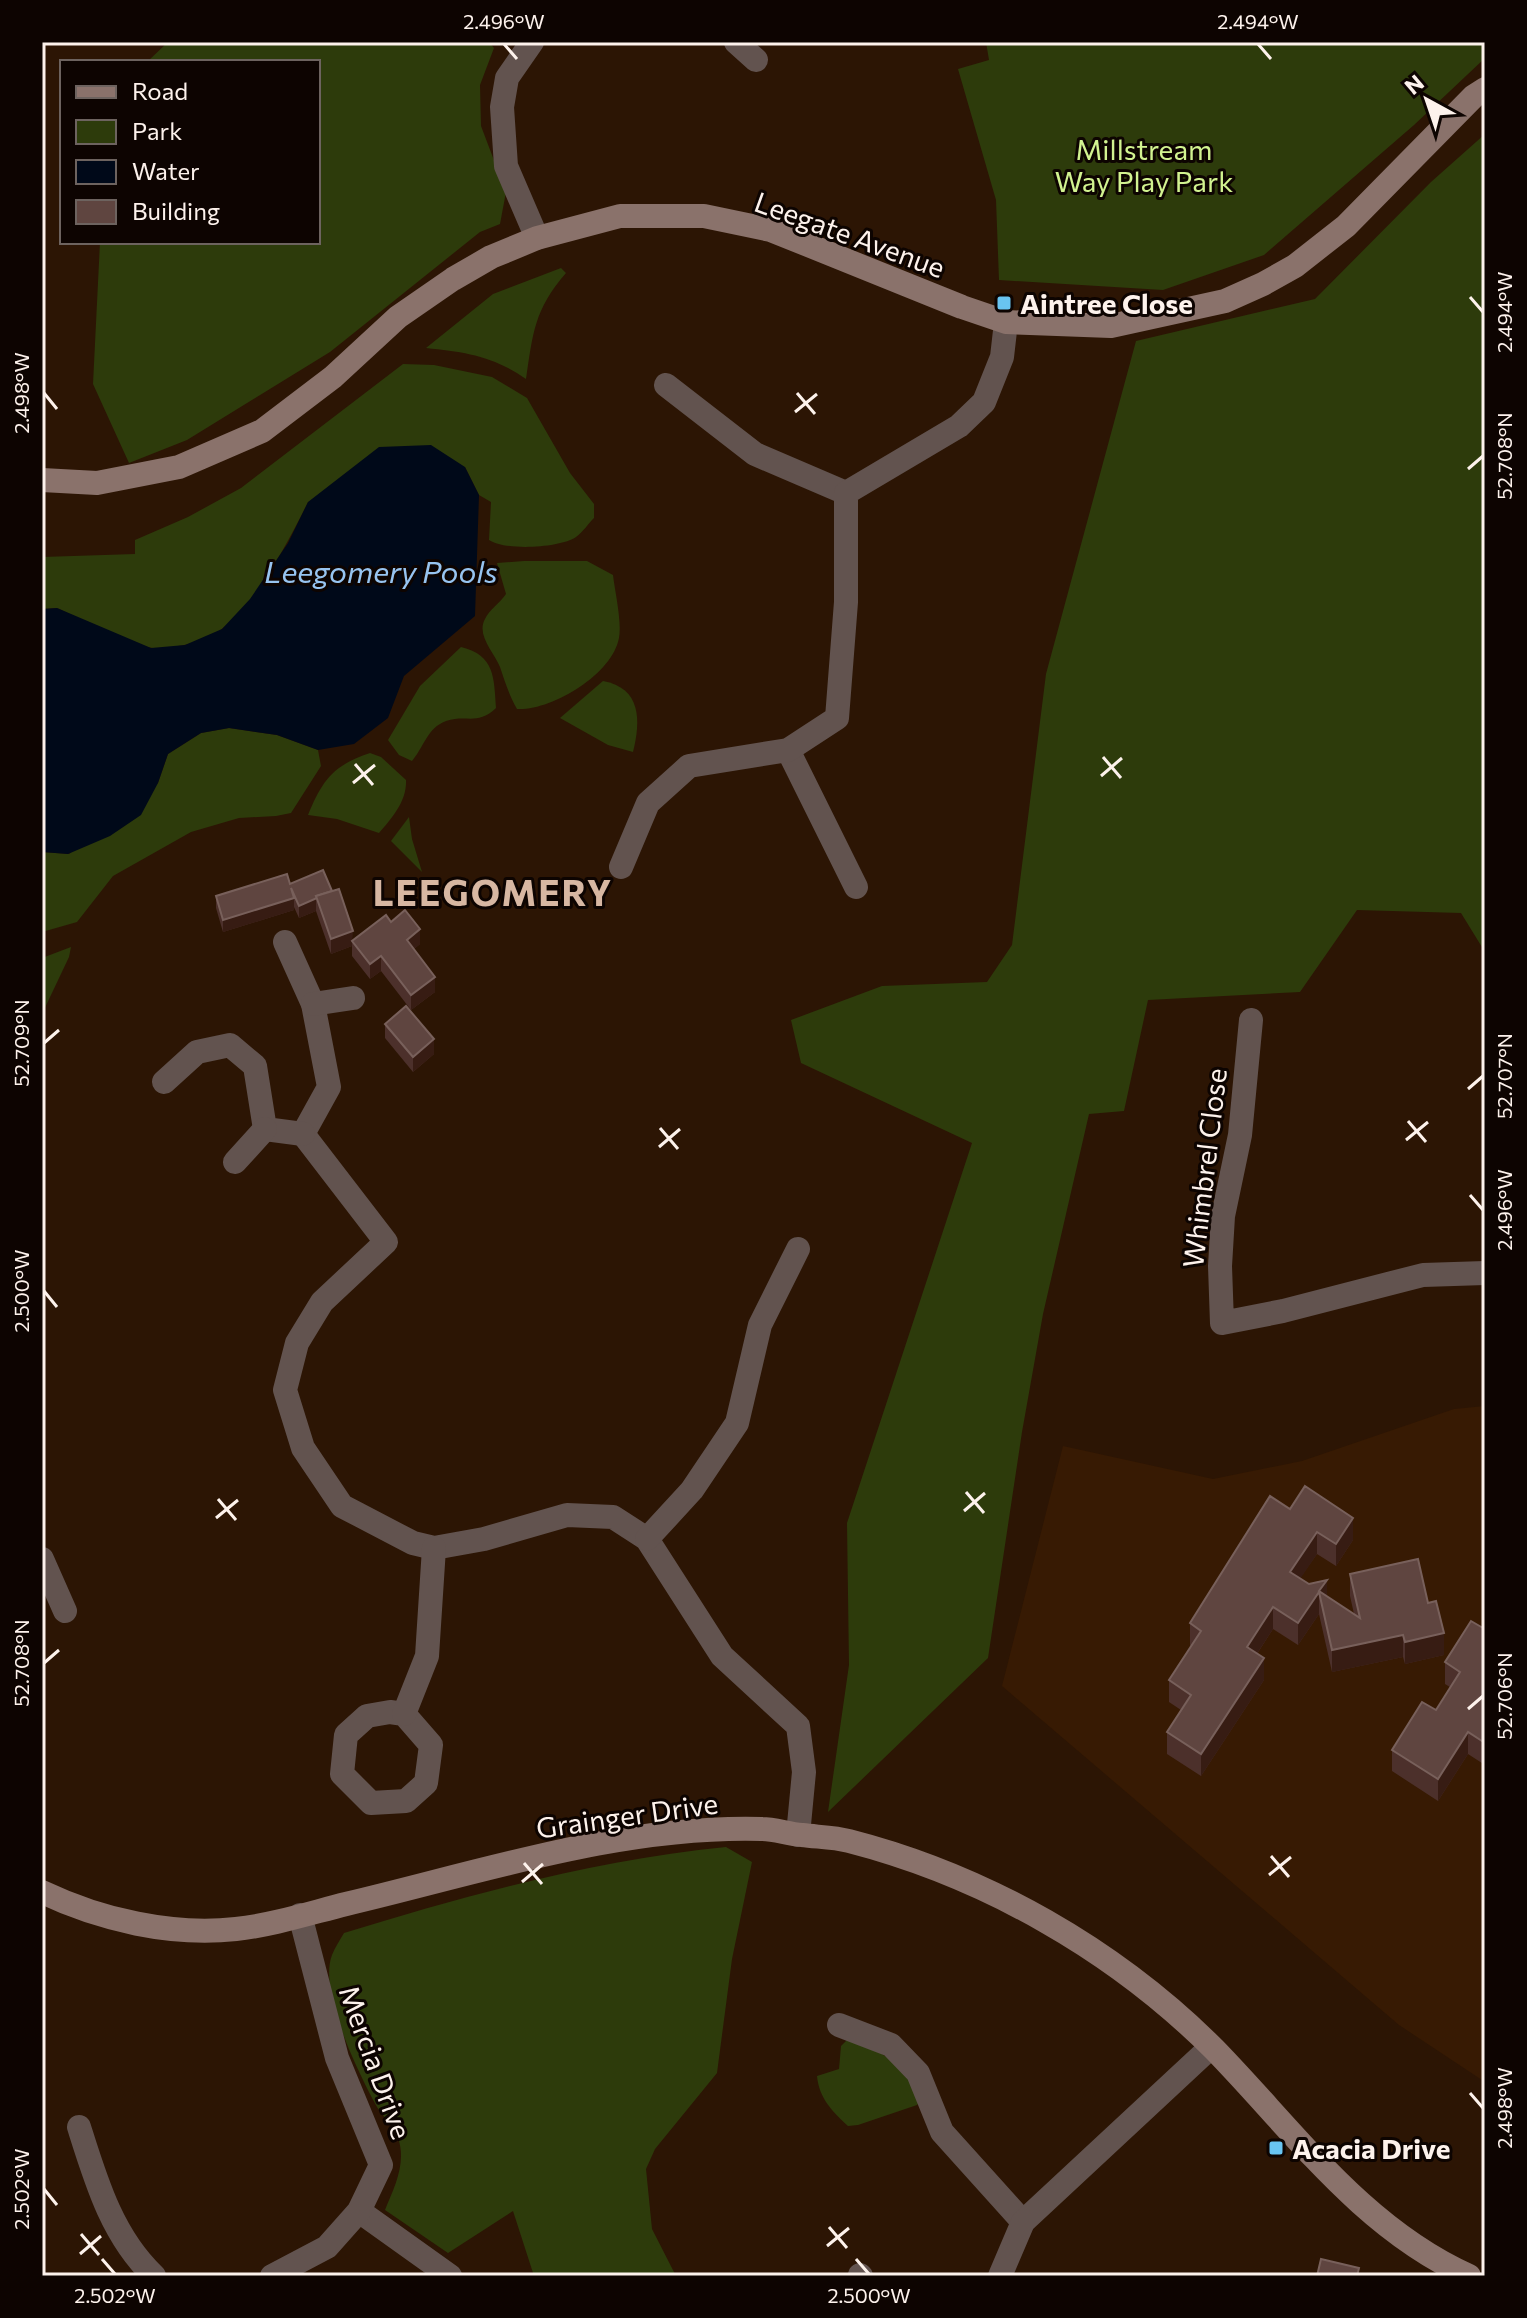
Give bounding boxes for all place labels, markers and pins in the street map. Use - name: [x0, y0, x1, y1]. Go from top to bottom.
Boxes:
- place label: Aintree Close: [1020, 286, 1193, 320]
- marker: Aintree Close: [995, 294, 1013, 312]
- place label: Acacia Drive: [1292, 2131, 1450, 2165]
- marker: Acacia Drive: [1267, 2139, 1285, 2157]

